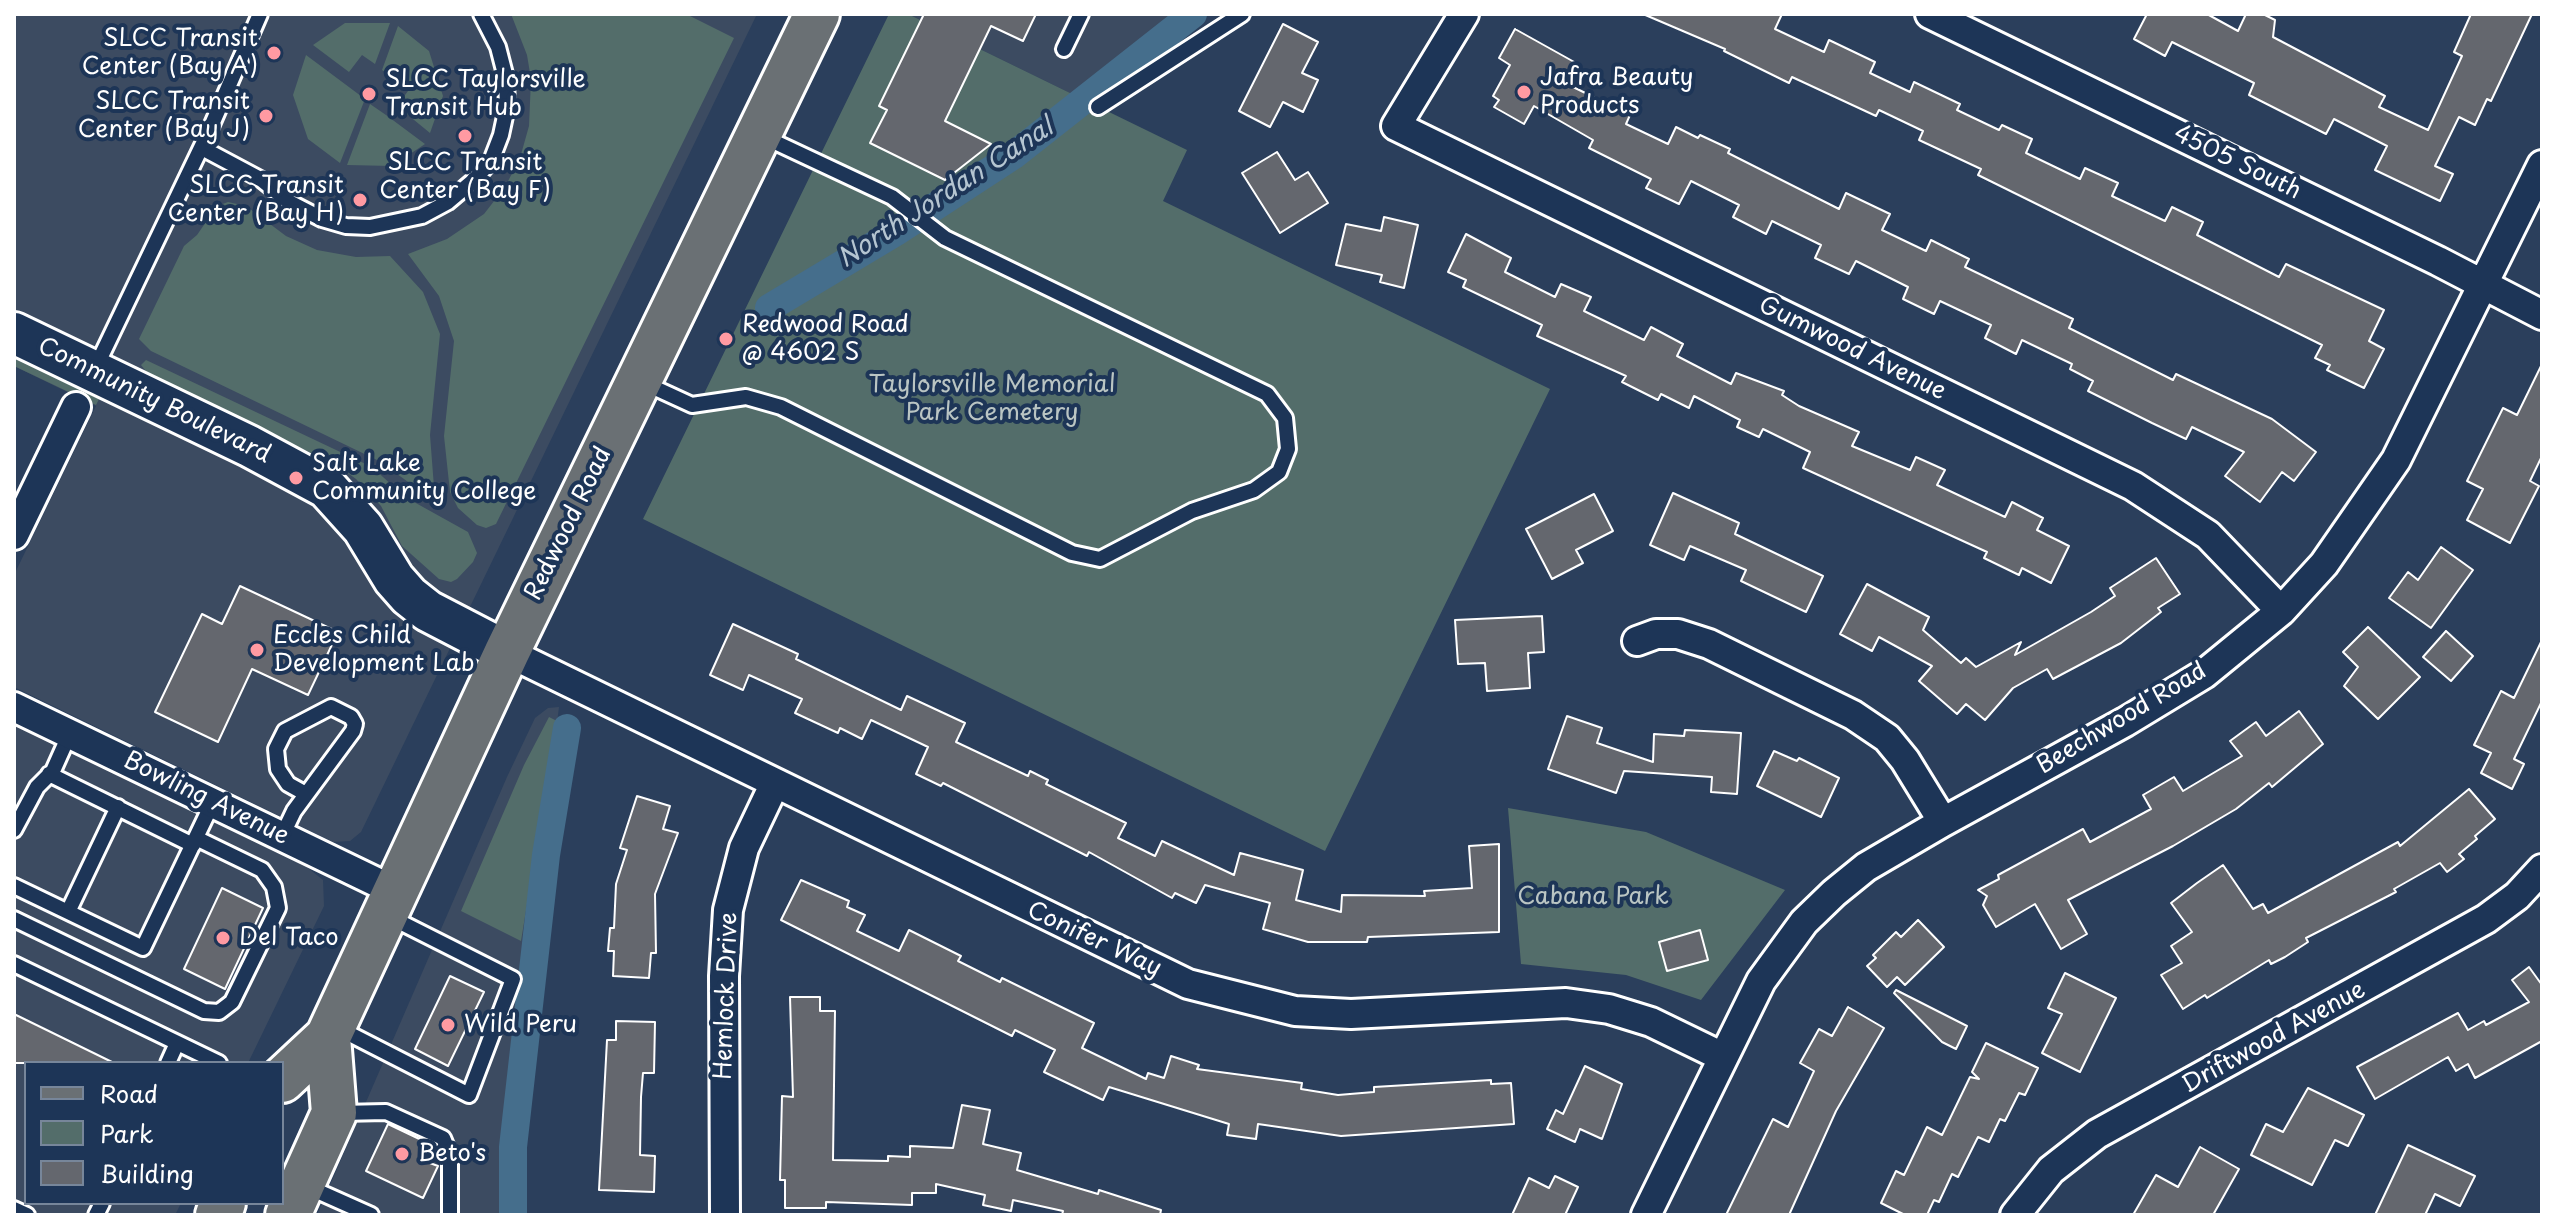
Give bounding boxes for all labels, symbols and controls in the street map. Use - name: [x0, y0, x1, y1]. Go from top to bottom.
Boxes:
- place label: SLCC Transit Center (Bay A): [82, 25, 258, 81]
- marker: SLCC Transit Center (Bay A): [265, 44, 283, 62]
- place label: Jafra Beauty Products: [1540, 64, 1694, 120]
- place label: SLCC Taylorsville Transit Hub: [385, 66, 585, 122]
- marker: Jafra Beauty Products: [1515, 83, 1533, 101]
- marker: SLCC Taylorsville Transit Hub: [360, 85, 378, 103]
- place label: SLCC Transit Center (Bay J): [78, 88, 250, 144]
- marker: SLCC Transit Center (Bay J): [257, 107, 275, 125]
- water label: North Jordan Canal: [832, 113, 1060, 275]
- street label: 4505 South: [2169, 120, 2305, 206]
- marker: SLCC Transit Center (Bay F): [456, 127, 474, 145]
- place label: SLCC Transit Center (Bay F): [379, 149, 551, 205]
- place label: SLCC Transit Center (Bay H): [168, 172, 344, 228]
- marker: SLCC Transit Center (Bay H): [351, 191, 369, 209]
- street label: Gumwood Avenue: [1754, 291, 1950, 407]
- place label: Redwood Road @ 4602 S: [742, 311, 909, 367]
- marker: Redwood Road @ 4602 S: [717, 330, 735, 348]
- street label: Community Boulevard: [33, 332, 275, 470]
- park label: Taylorsville Memorial Park Cemetery: [868, 371, 1116, 427]
- street label: Redwood Road: [519, 443, 619, 605]
- place label: Salt Lake Community College: [312, 450, 536, 506]
- marker: Salt Lake Community College: [287, 469, 305, 487]
- place label: Eccles Child Development Lab: [273, 622, 475, 678]
- marker: Eccles Child Development Lab: [248, 641, 266, 659]
- street label: Beechwood Road: [2032, 657, 2212, 781]
- street label: Bowling Avenue: [118, 746, 294, 852]
- park label: Cabana Park: [1517, 883, 1669, 911]
- street label: Conifer Way: [1022, 896, 1166, 984]
- street label: Hemlock Drive: [710, 912, 744, 1080]
- place label: Del Taco: [239, 924, 339, 952]
- marker: Del Taco: [214, 929, 232, 947]
- street label: Driftwood Avenue: [2177, 976, 2371, 1100]
- place label: Wild Peru: [464, 1011, 577, 1039]
- marker: Wild Peru: [439, 1016, 457, 1034]
- legend: [24, 1061, 284, 1205]
- text: Road: [100, 1075, 158, 1111]
- text: Park: [100, 1115, 154, 1151]
- place label: Beto's: [418, 1140, 486, 1168]
- marker: Beto's: [393, 1145, 411, 1163]
- text: Building: [100, 1155, 194, 1191]

